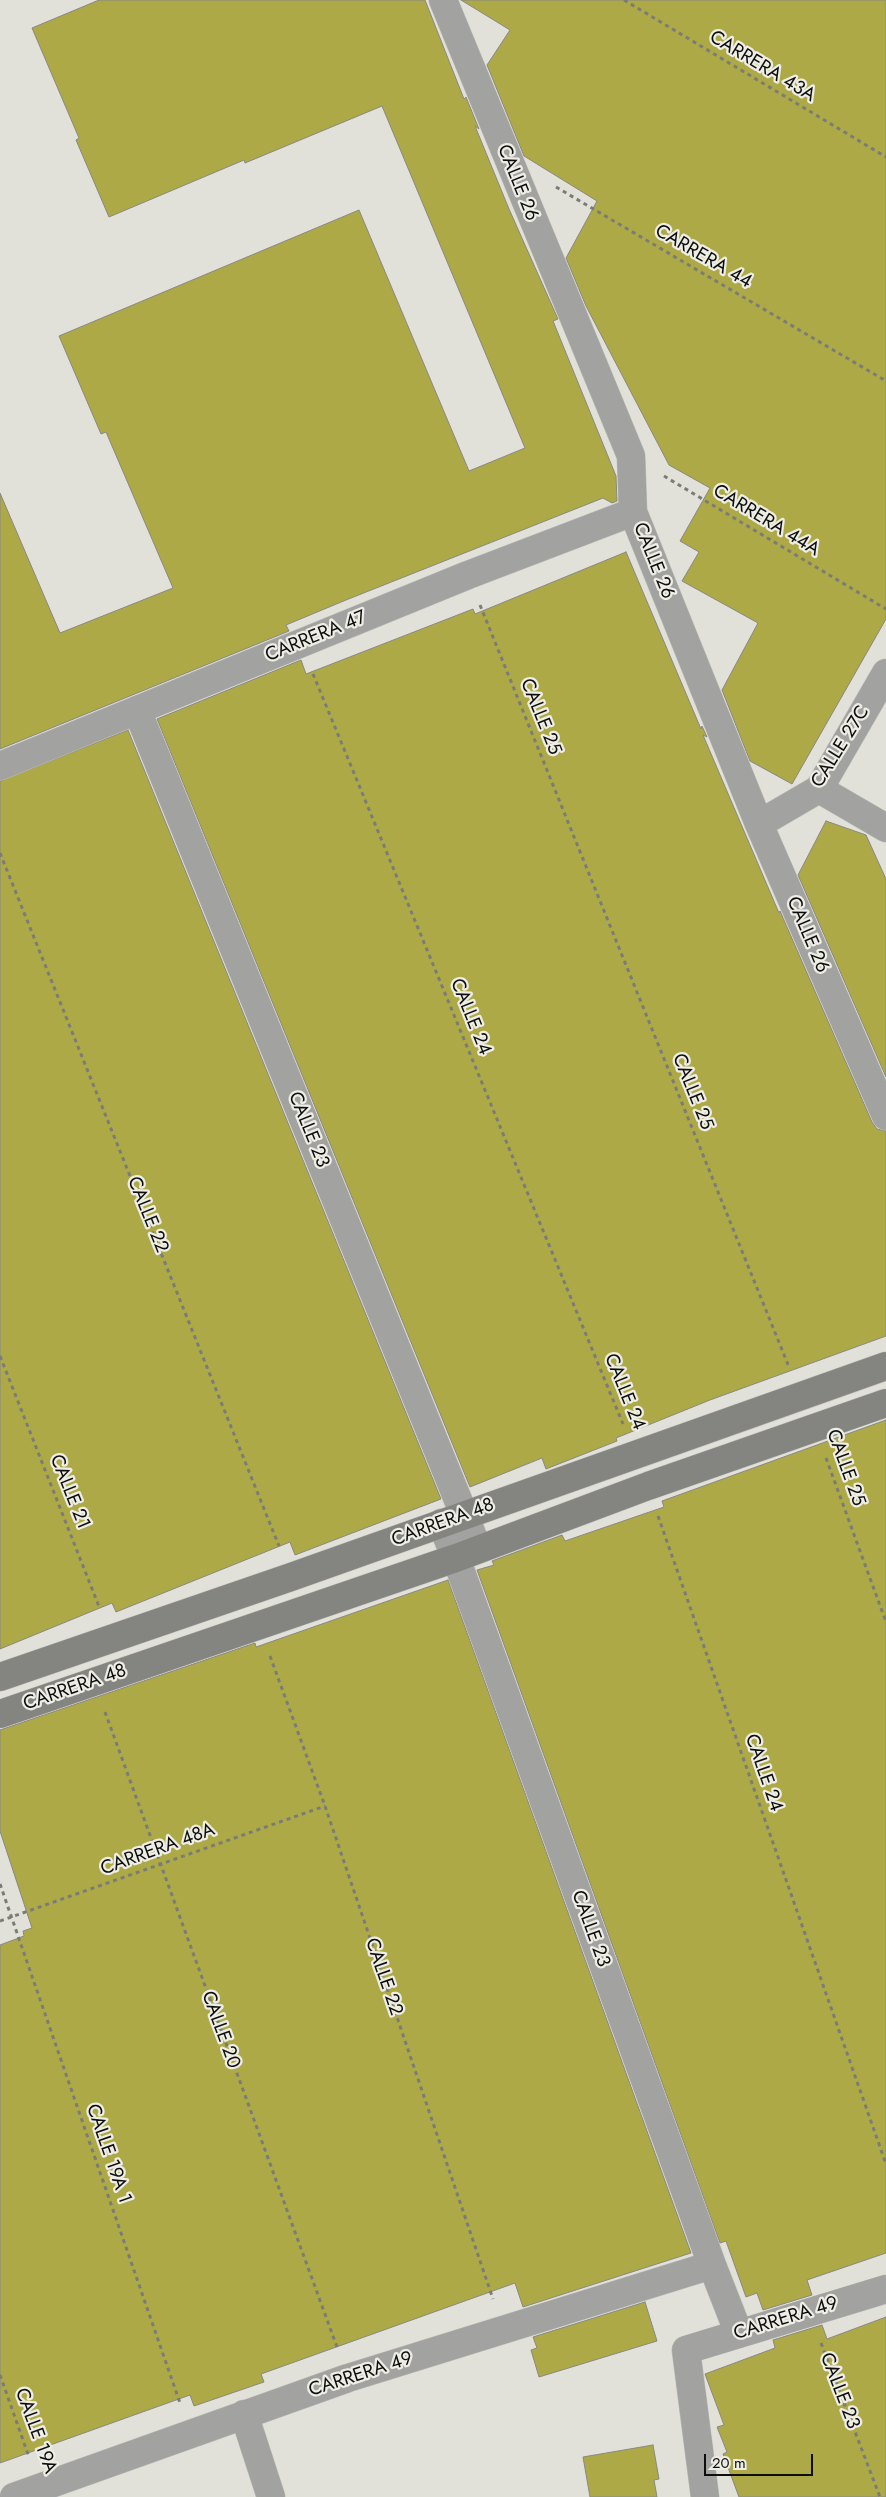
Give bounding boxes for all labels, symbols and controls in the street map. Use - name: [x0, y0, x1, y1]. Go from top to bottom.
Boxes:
- street label: CARRERA 43A: [705, 26, 819, 108]
- street label: CALLE 26: [491, 142, 543, 224]
- street label: CARRERA 44: [651, 220, 755, 294]
- street label: CARRERA 44A: [708, 480, 824, 562]
- street label: CALLE 26: [627, 520, 679, 602]
- street label: CARRERA 47: [262, 606, 370, 668]
- street label: CALLE 25: [514, 676, 566, 758]
- street label: CALLE 27C: [807, 702, 875, 792]
- street label: CALLE 26: [781, 894, 833, 976]
- street label: CALLE 24: [444, 975, 496, 1059]
- street label: CALLE 25: [666, 1051, 718, 1133]
- street label: CALLE 23: [283, 1089, 333, 1171]
- street label: CALLE 22: [121, 1174, 173, 1256]
- street label: CALLE 24: [598, 1350, 650, 1434]
- street label: CALLE 25: [821, 1426, 869, 1510]
- street label: CALLE 21: [44, 1452, 94, 1532]
- street label: CARRERA 48: [389, 1494, 497, 1552]
- street label: CARRERA 48: [21, 1660, 129, 1716]
- street label: CALLE 24: [739, 1731, 787, 1815]
- street label: CARRERA 48A: [98, 1819, 218, 1881]
- street label: CALLE 23: [566, 1888, 614, 1970]
- street label: CALLE 22: [359, 1935, 407, 2019]
- street label: CALLE 20: [195, 1988, 245, 2072]
- street label: CALLE 19A 1: [80, 2101, 136, 2207]
- street label: CARRERA 49: [731, 2292, 841, 2346]
- street label: CARRERA 49: [306, 2347, 416, 2403]
- street label: CALLE 23: [814, 2350, 864, 2432]
- street label: CALLE 19A: [9, 2385, 61, 2477]
- scale bar: [706, 2444, 815, 2476]
- text: 20 m: [712, 2452, 746, 2474]

